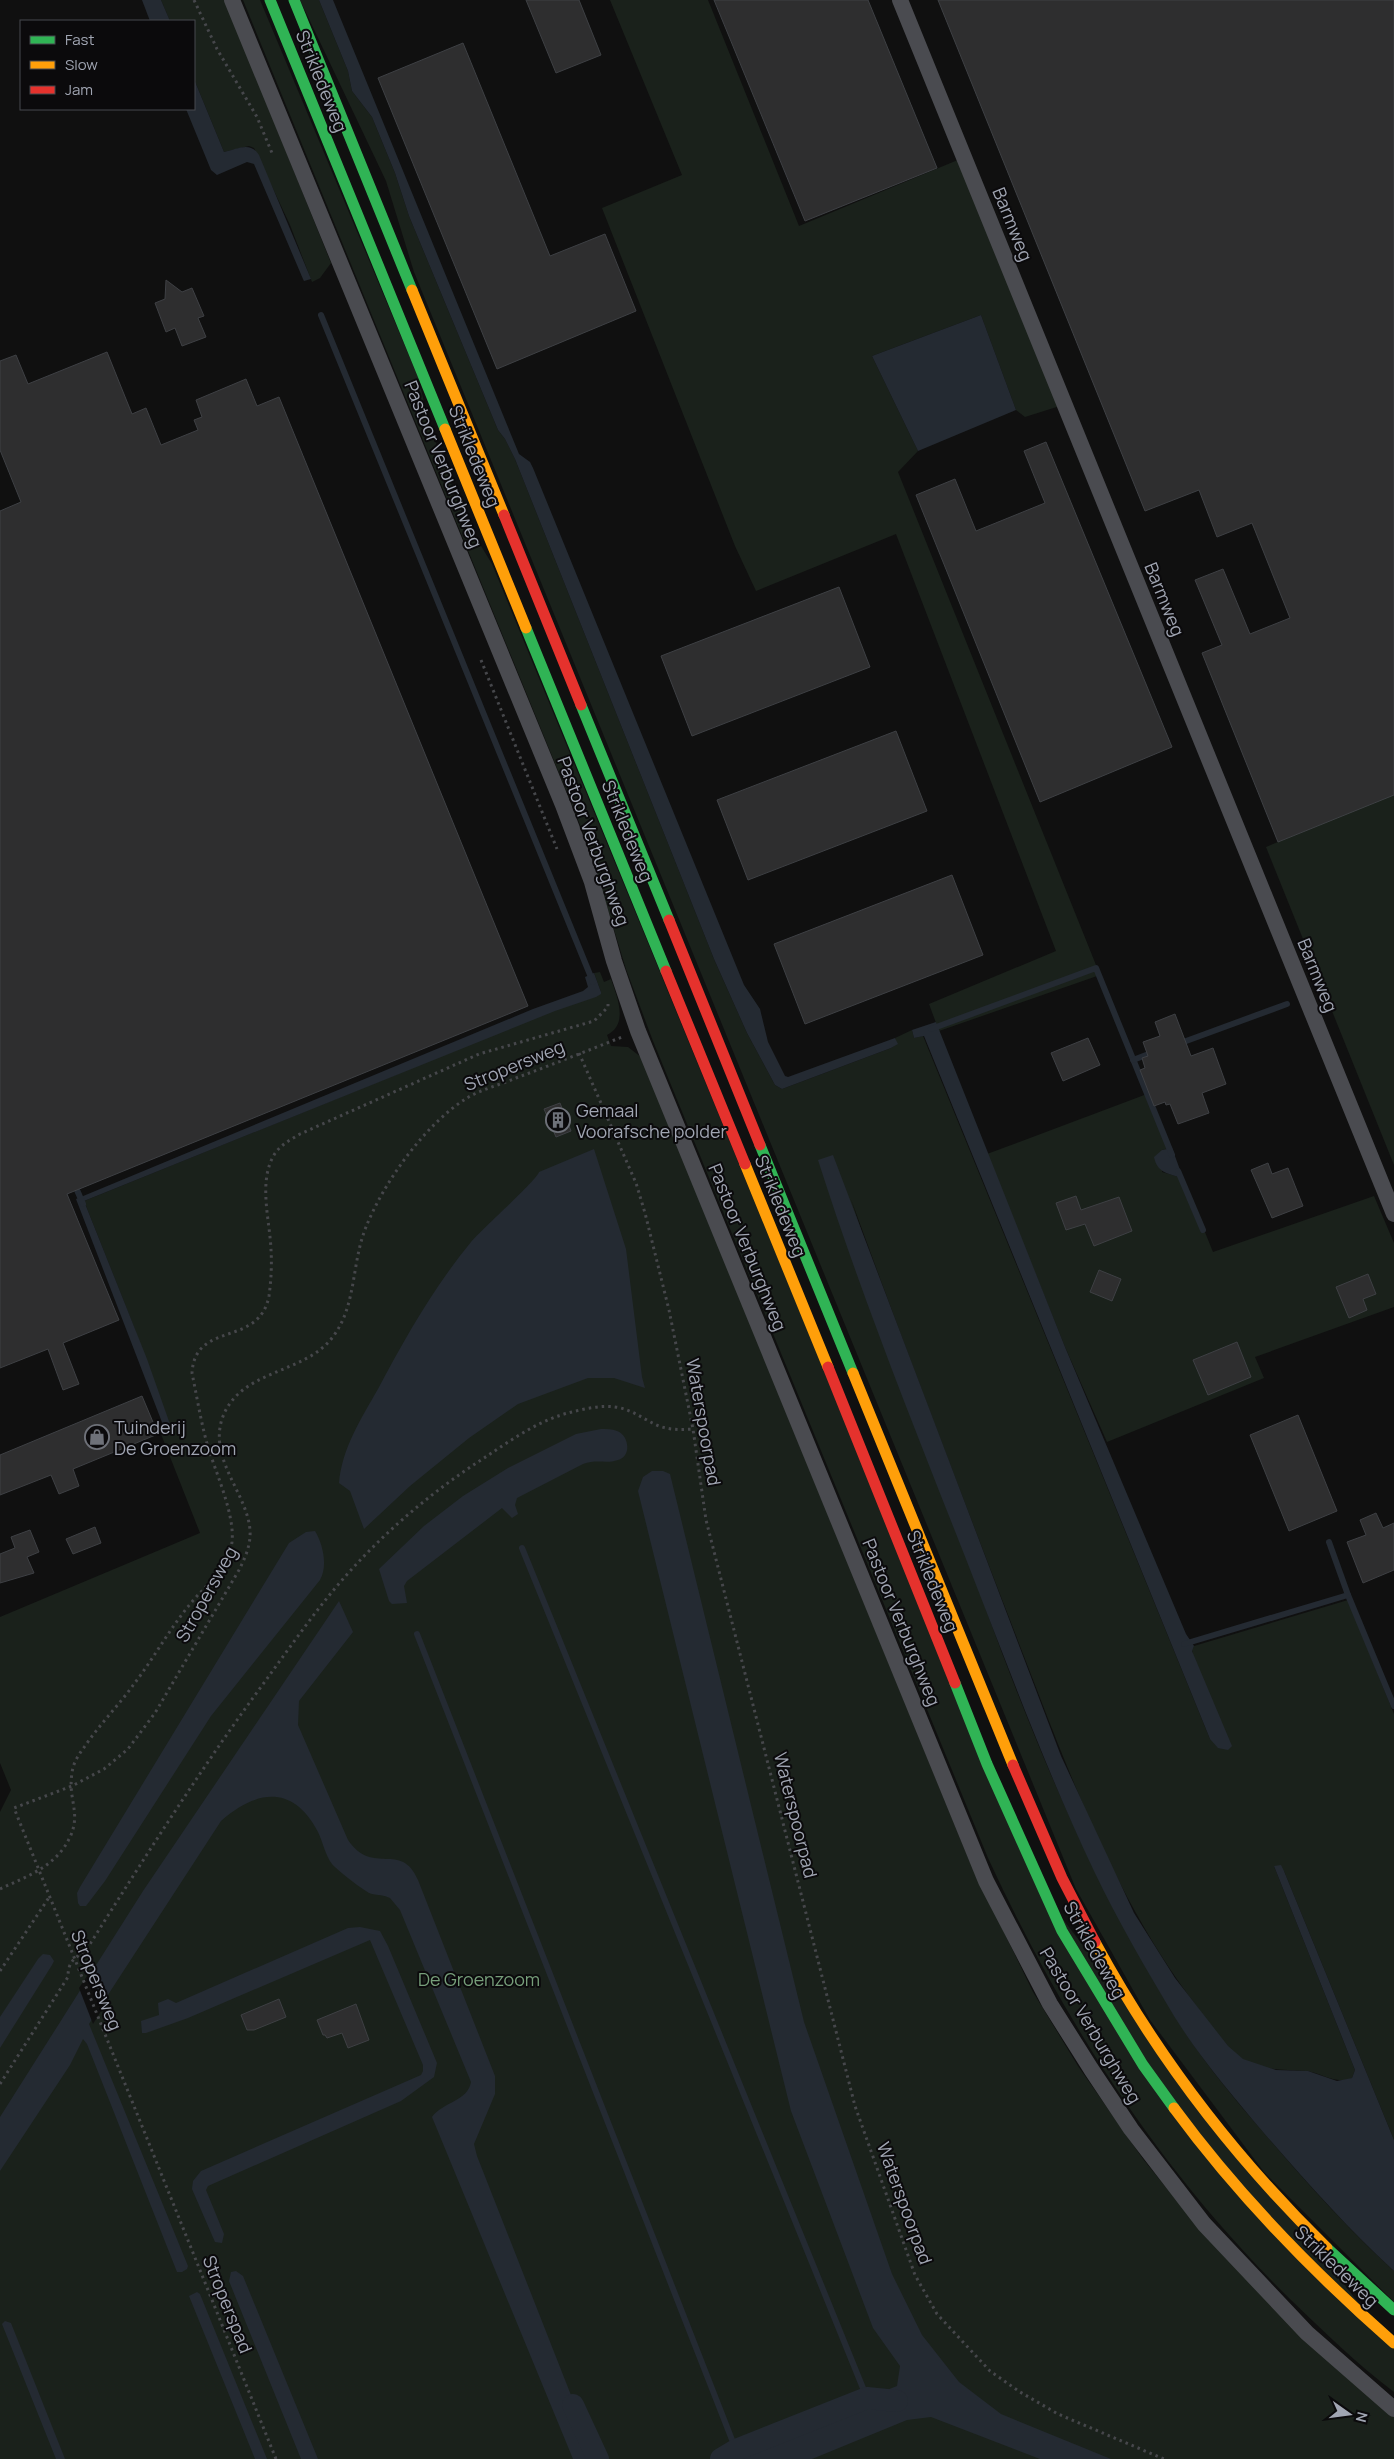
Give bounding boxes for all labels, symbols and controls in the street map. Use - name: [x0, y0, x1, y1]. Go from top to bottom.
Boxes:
- legend: [20, 20, 195, 110]
- street label: Strikledeweg: [291, 26, 353, 136]
- text: Fast: [65, 29, 94, 50]
- text: Slow: [65, 54, 98, 75]
- text: Jam: [65, 79, 93, 100]
- street label: Barmweg: [987, 184, 1039, 264]
- street label: Pastoor Verburghweg: [399, 377, 489, 551]
- street label: Strikledeweg: [444, 401, 506, 511]
- street label: Barmweg: [1139, 559, 1191, 639]
- street label: Pastoor Verburghweg: [552, 753, 636, 929]
- street label: Strikledeweg: [597, 776, 659, 886]
- street label: Barmweg: [1292, 935, 1344, 1015]
- street label: Stropersweg: [460, 1034, 568, 1096]
- place label: Gemaal Voorafsche polder: [576, 1098, 728, 1143]
- building icon: Gemaal Voorafsche polder: [545, 1107, 571, 1133]
- street label: Strikledeweg: [750, 1151, 812, 1261]
- street label: Pastoor Verburghweg: [703, 1160, 793, 1334]
- street label: Waterspoorpad: [681, 1357, 727, 1487]
- place label: Tuinderij De Groenzoom: [114, 1415, 236, 1460]
- shop icon: Tuinderij De Groenzoom: [84, 1424, 110, 1450]
- street label: Strikledeweg: [902, 1526, 964, 1636]
- street label: Pastoor Verburghweg: [857, 1535, 947, 1709]
- street label: Stropersweg: [170, 1542, 242, 1646]
- street label: Waterspoorpad: [769, 1750, 823, 1880]
- street label: Strikledeweg: [1058, 1897, 1132, 2003]
- street label: Stropersweg: [66, 1926, 128, 2034]
- street label: Pastoor Verburghweg: [1035, 1942, 1147, 2108]
- park label: De Groenzoom: [418, 1967, 540, 1991]
- street label: Waterspoorpad: [872, 2138, 938, 2268]
- street label: Strikledeweg: [1290, 2220, 1384, 2312]
- street label: Stroperspad: [198, 2252, 258, 2356]
- north arrow: [1324, 2389, 1374, 2439]
- text: N: [1352, 2410, 1373, 2424]

